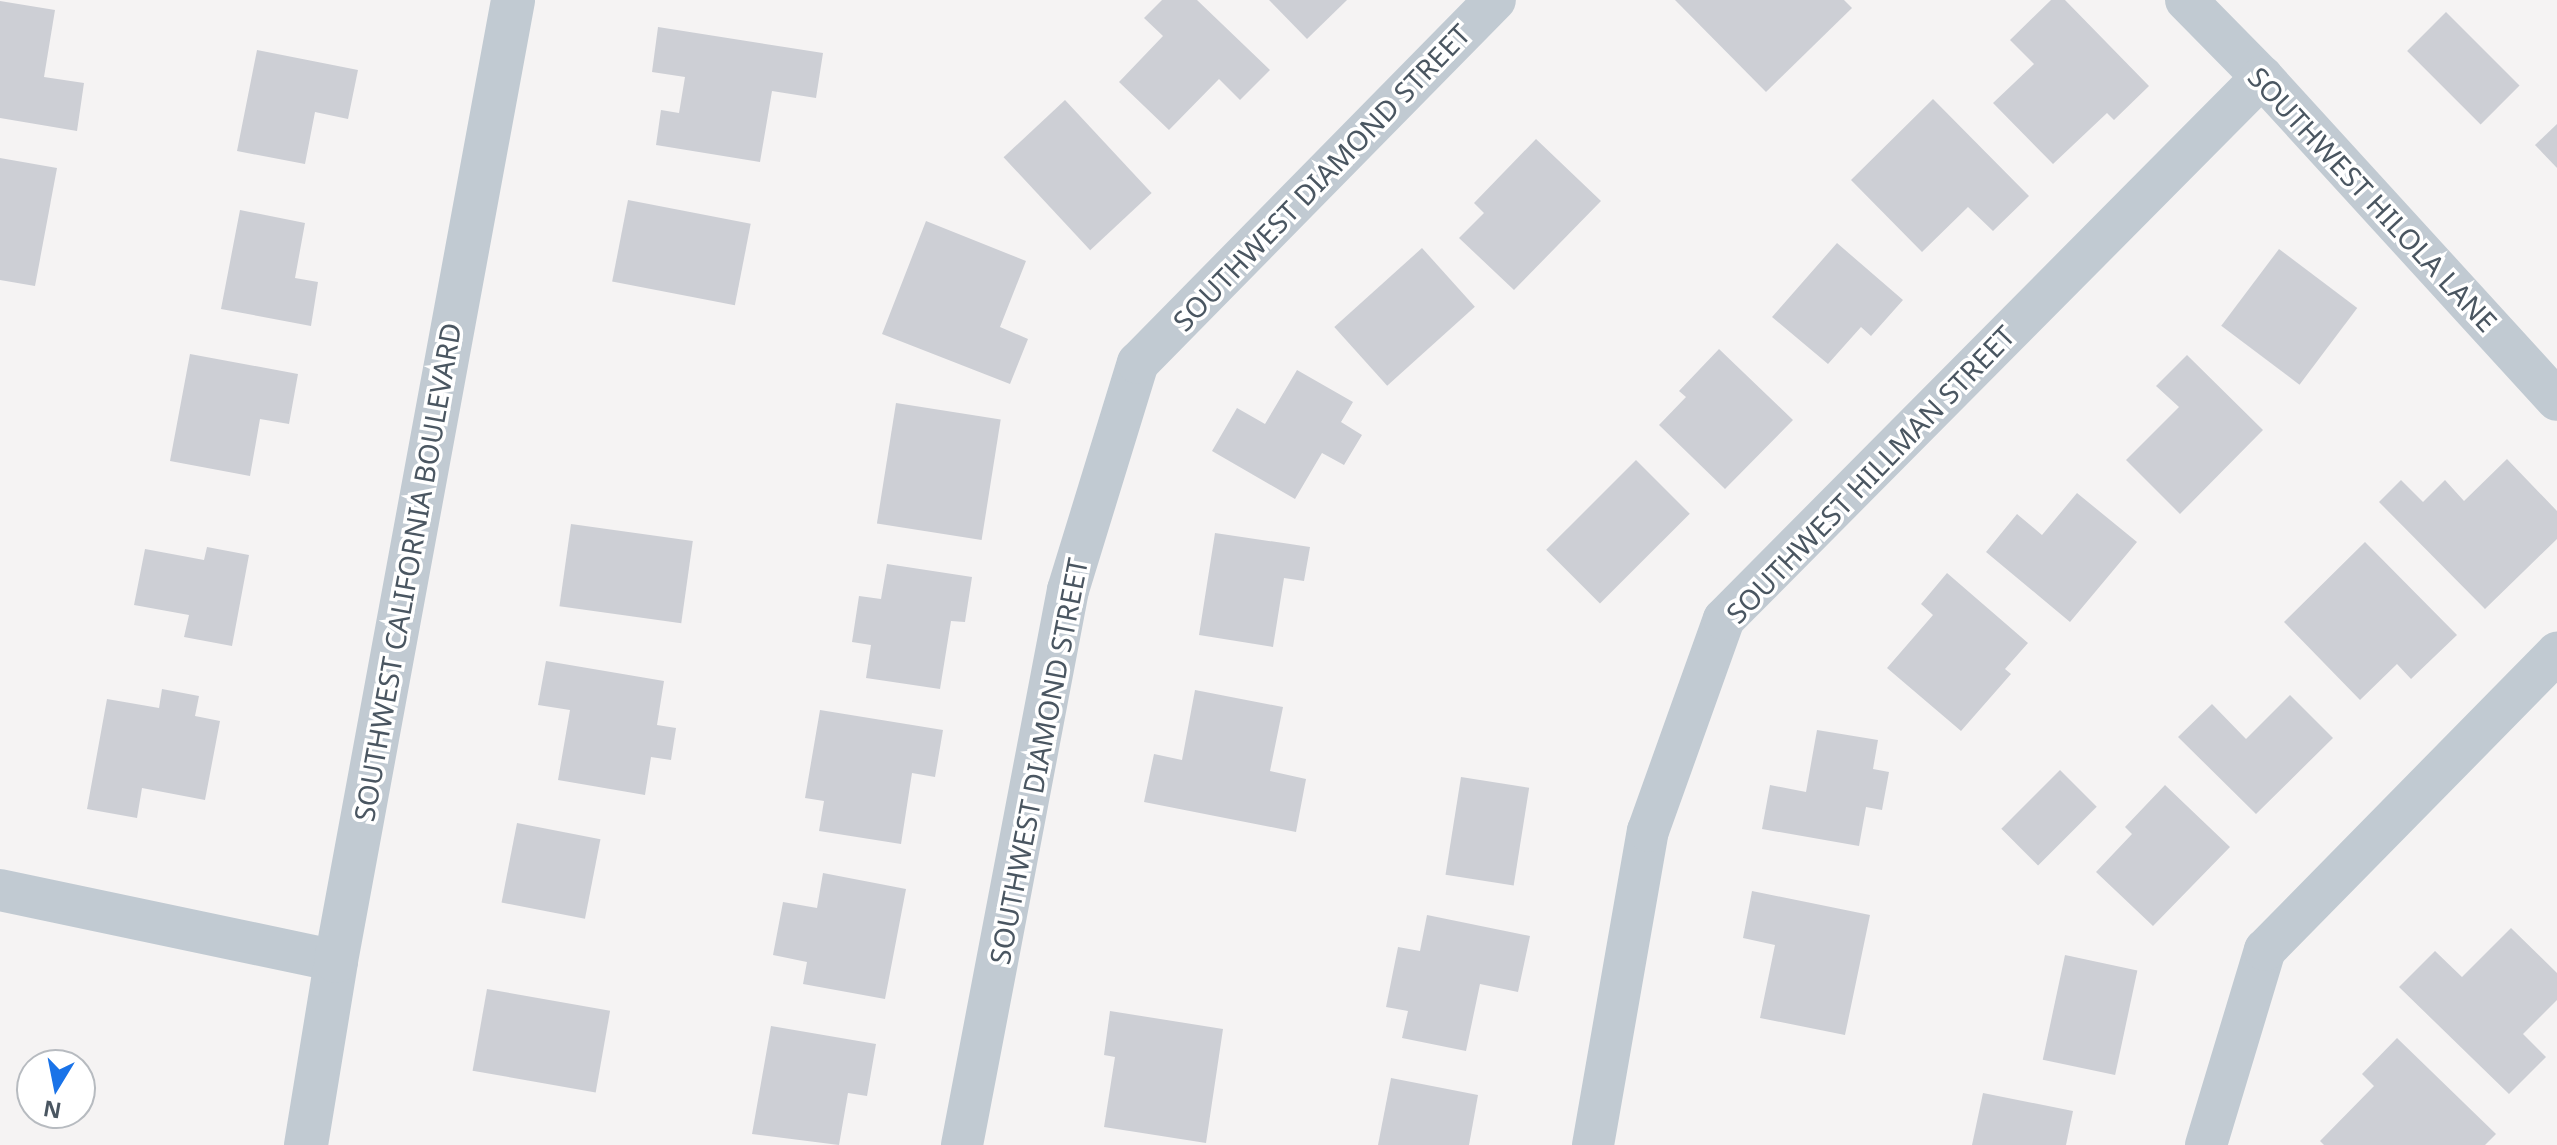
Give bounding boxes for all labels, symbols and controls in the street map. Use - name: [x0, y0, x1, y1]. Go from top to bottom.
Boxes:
- street label: SOUTHWEST DIAMOND STREET: [1165, 17, 1477, 337]
- street label: SOUTHWEST HILOLA LANE: [2242, 60, 2504, 338]
- street label: SOUTHWEST HILLMAN STREET: [1719, 318, 2021, 630]
- street label: SOUTHWEST CALIFORNIA BOULEVARD: [347, 320, 467, 824]
- street label: SOUTHWEST DIAMOND STREET: [982, 555, 1094, 967]
- north arrow: [16, 1049, 96, 1129]
- text: N: [41, 1094, 64, 1127]

